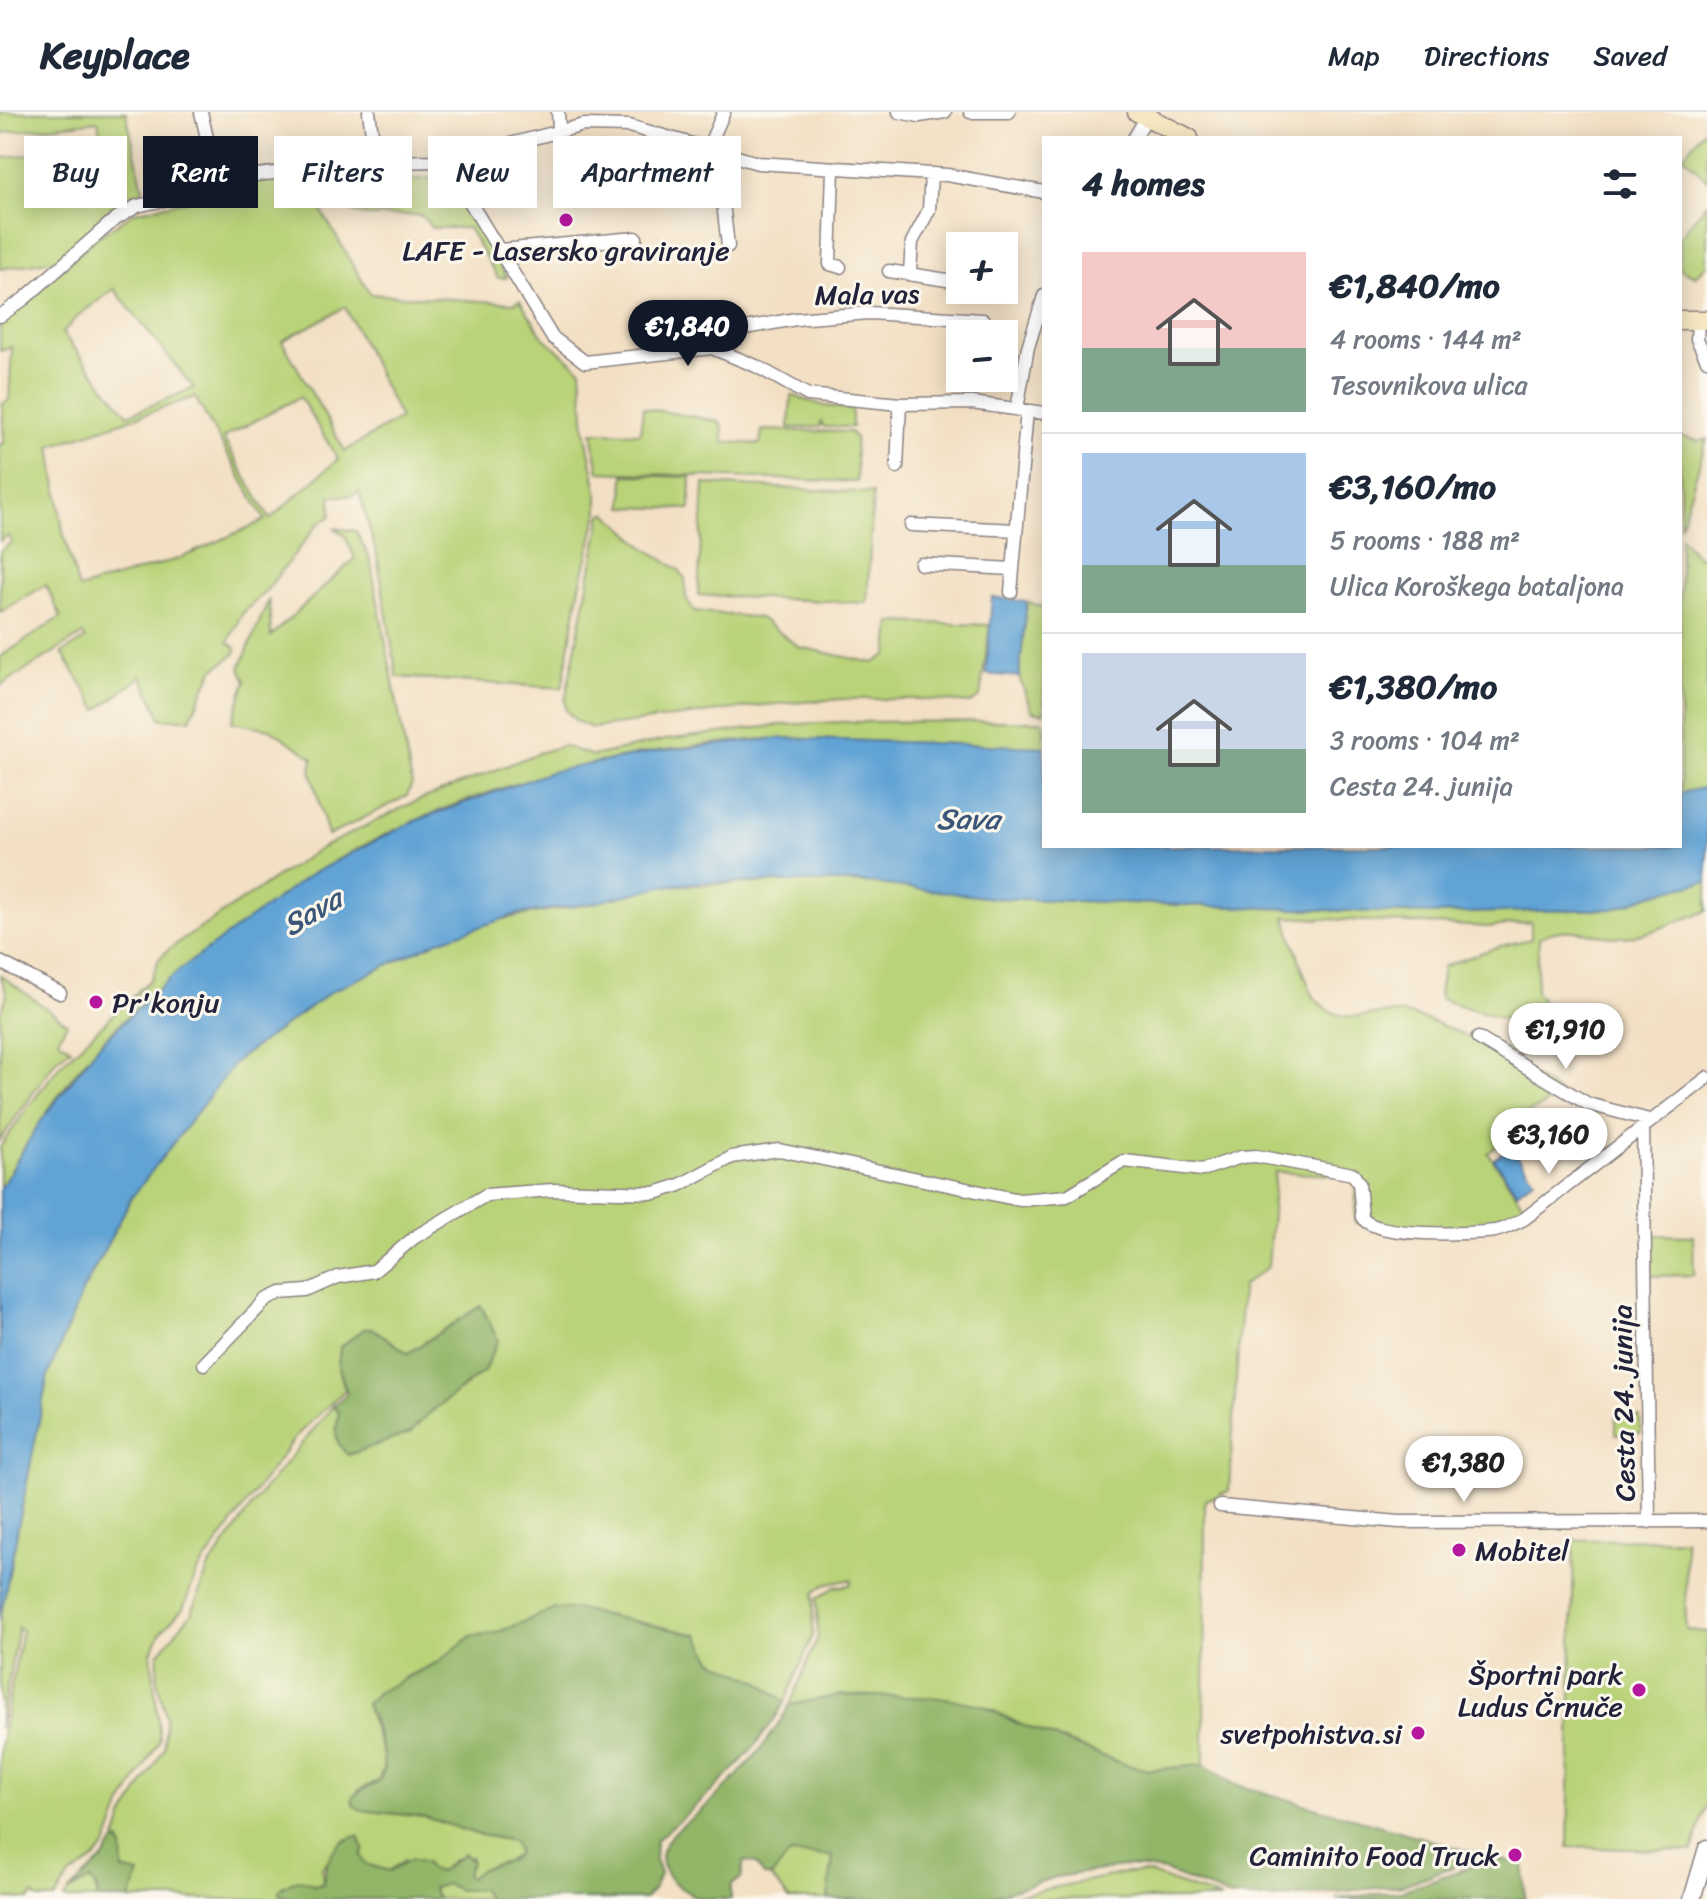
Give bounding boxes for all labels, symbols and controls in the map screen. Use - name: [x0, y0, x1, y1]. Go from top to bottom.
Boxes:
- text: Keyplace: [40, 22, 190, 89]
- text: Map: [1328, 31, 1380, 80]
- text: Directions: [1424, 31, 1549, 80]
- text: Saved: [1593, 31, 1667, 80]
- chip: Buy: [24, 136, 127, 208]
- chip: Rent: [143, 136, 258, 208]
- chip: Filters: [274, 136, 412, 208]
- chip: New: [428, 136, 537, 208]
- chip: Apartment: [553, 136, 741, 208]
- text: 4 homes: [1082, 154, 1205, 214]
- icon: filters: [1598, 162, 1642, 206]
- marker: LAFE - Lasersko graviranje: [557, 211, 575, 229]
- place label: LAFE - Lasersko graviranje: [402, 226, 730, 275]
- map controls: [946, 232, 1018, 392]
- button: +: [946, 232, 1018, 304]
- text: €1,840/mo: [1330, 256, 1500, 316]
- street label: Mala vas: [814, 269, 920, 320]
- icon: home: [1146, 284, 1242, 380]
- pin: €1,840: [623, 300, 753, 368]
- text: €1,840: [646, 303, 730, 349]
- text: 4 rooms · 144 m²: [1330, 316, 1522, 362]
- button: −: [946, 320, 1018, 392]
- text: Tesovnikova ulica: [1330, 362, 1528, 408]
- text: €3,160/mo: [1330, 457, 1496, 517]
- icon: home: [1146, 485, 1242, 581]
- text: 5 rooms · 188 m²: [1330, 517, 1520, 563]
- text: Ulica Koroškega bataljona: [1330, 563, 1624, 609]
- text: €1,380/mo: [1330, 657, 1497, 717]
- icon: home: [1146, 685, 1242, 781]
- text: 3 rooms · 104 m²: [1330, 717, 1520, 763]
- text: Cesta 24. junija: [1330, 763, 1513, 809]
- water label: Sava: [937, 792, 1003, 846]
- water label: Sava: [271, 871, 356, 951]
- place label: Pr'konju: [112, 978, 219, 1027]
- marker: Pr'konju: [87, 993, 105, 1011]
- pin: €1,910: [1501, 1003, 1631, 1071]
- text: €1,910: [1527, 1006, 1605, 1052]
- pin: €3,160: [1484, 1108, 1614, 1176]
- text: €3,160: [1509, 1111, 1589, 1157]
- street label: Cesta 24. junija: [1597, 1304, 1650, 1502]
- pin: €1,380: [1399, 1436, 1529, 1504]
- text: €1,380: [1423, 1439, 1505, 1485]
- place label: Mobitel: [1475, 1526, 1570, 1575]
- marker: Mobitel: [1450, 1541, 1468, 1559]
- place label: Športni park Ludus Črnuče: [1458, 1650, 1623, 1731]
- marker: Športni park Ludus Črnuče: [1630, 1681, 1648, 1699]
- place label: svetpohistva.si: [1220, 1709, 1403, 1758]
- marker: svetpohistva.si: [1409, 1724, 1427, 1742]
- place label: Caminito Food Truck: [1250, 1831, 1499, 1880]
- marker: Caminito Food Truck: [1506, 1846, 1524, 1864]

